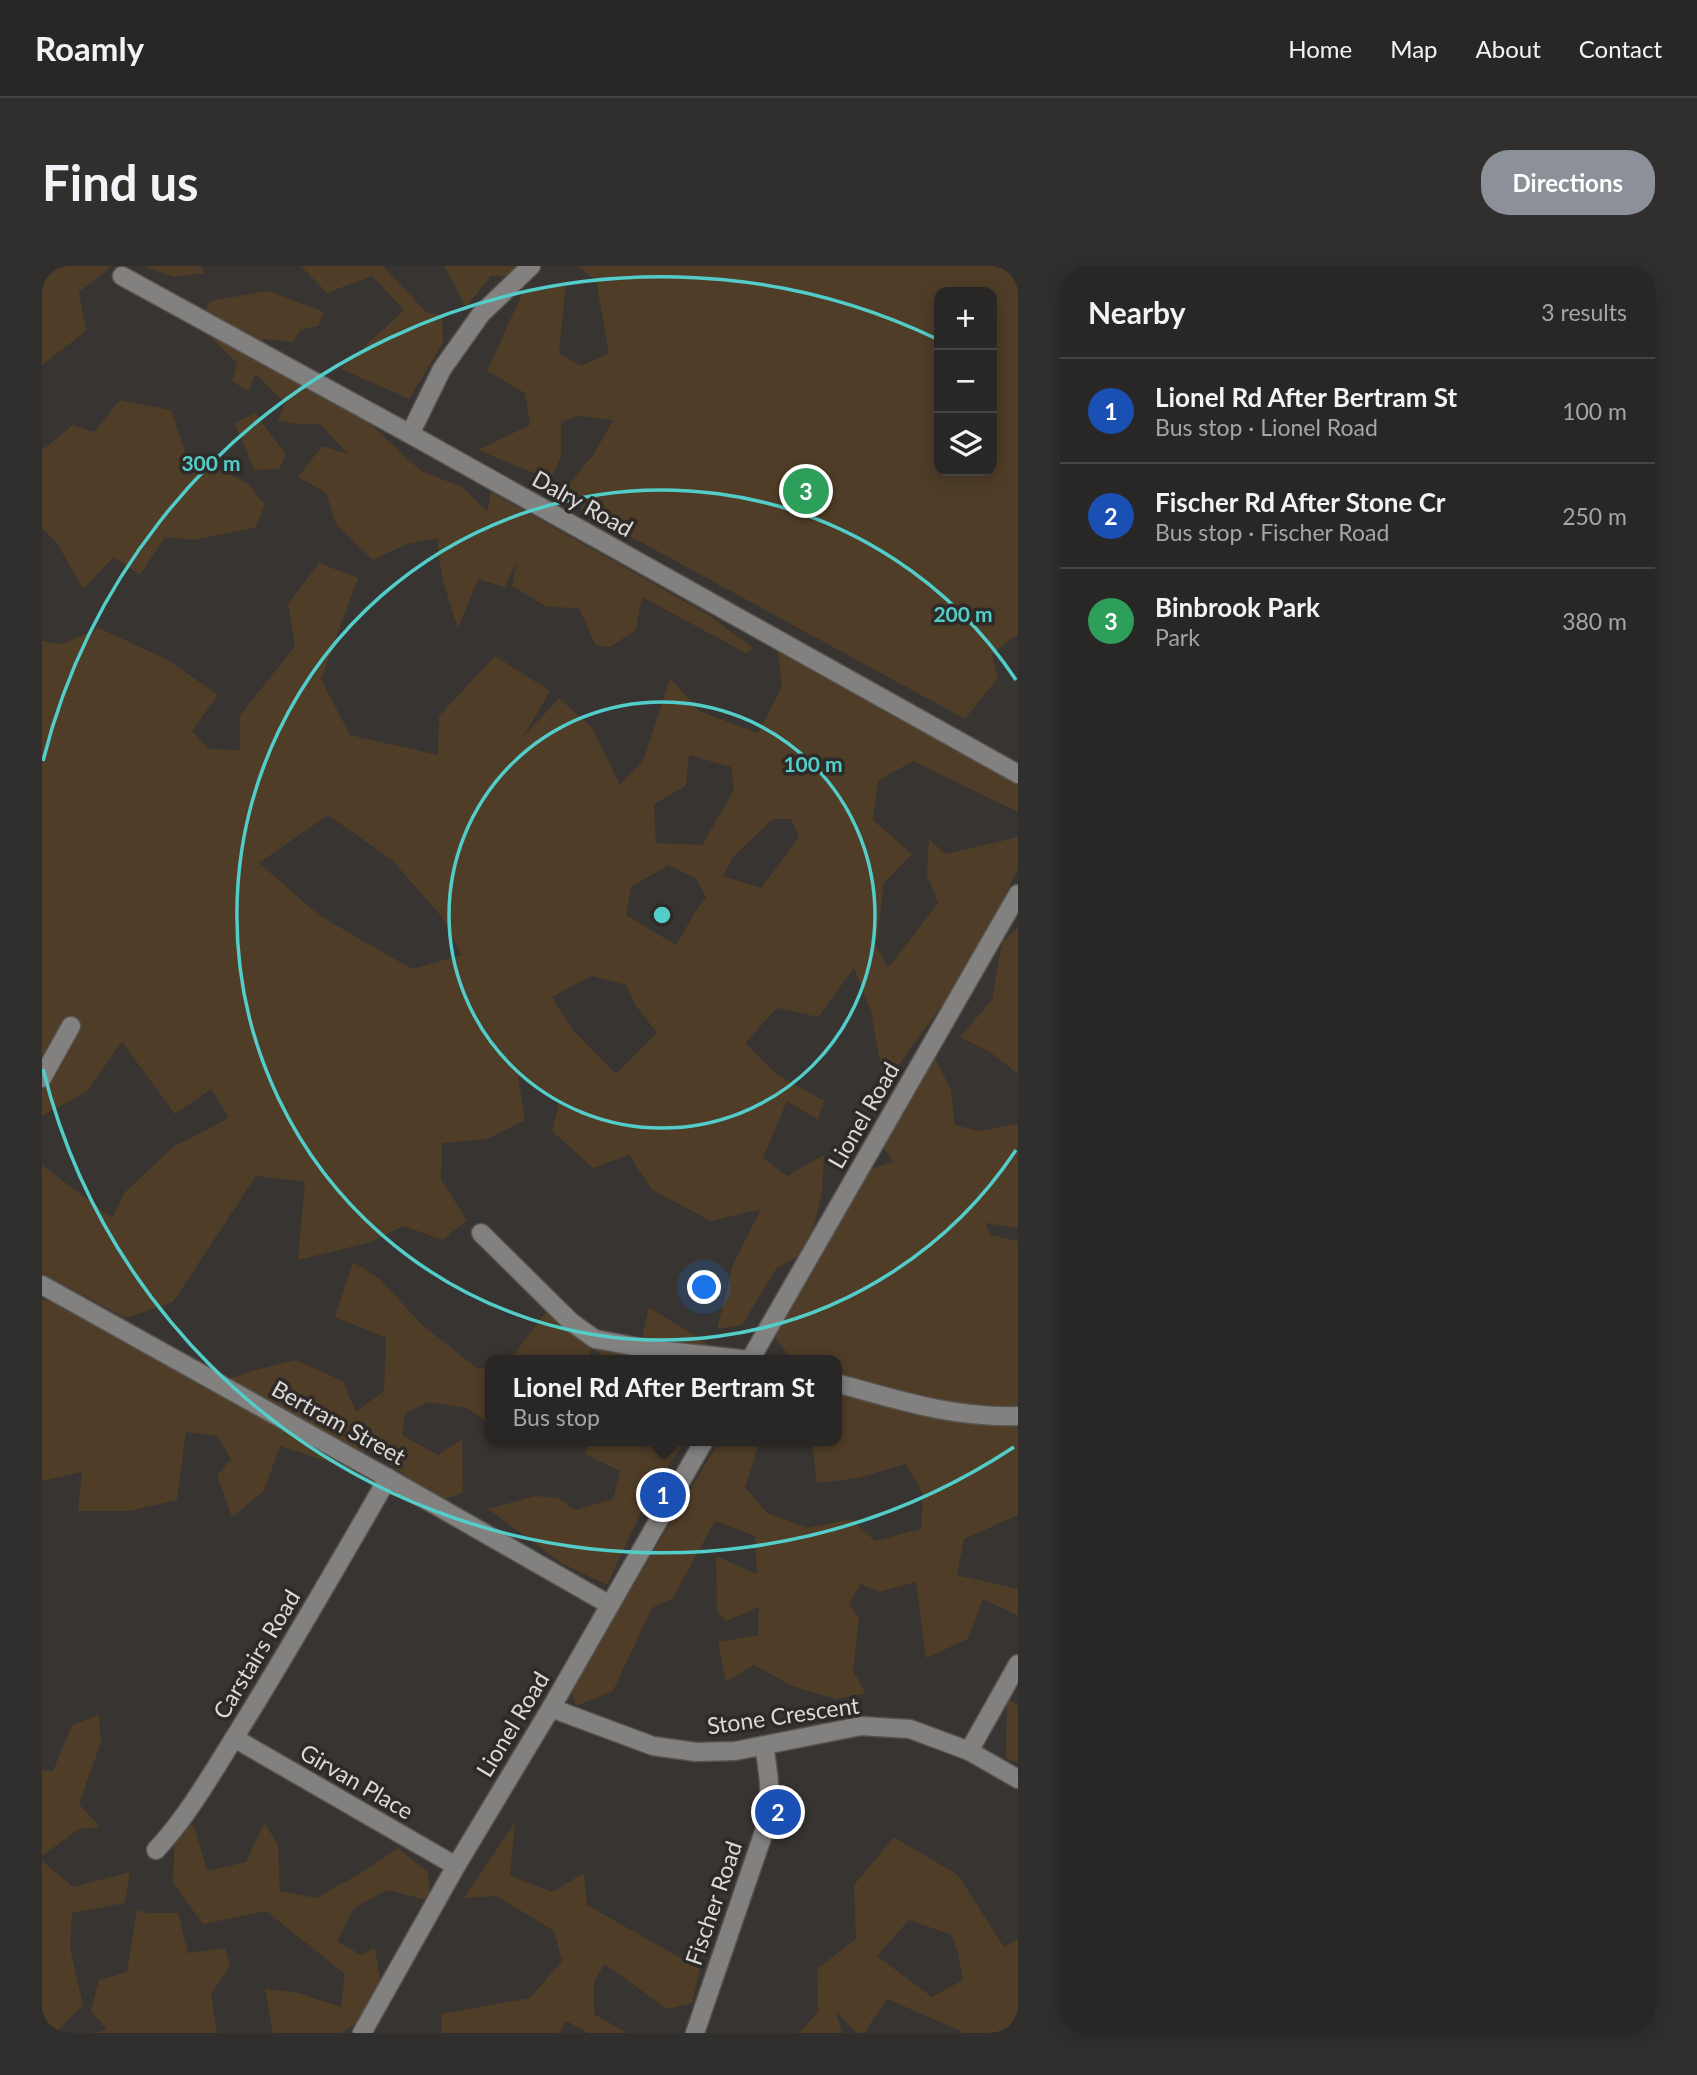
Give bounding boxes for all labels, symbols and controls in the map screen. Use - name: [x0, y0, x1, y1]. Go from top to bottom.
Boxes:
- text: Roamly: [35, 28, 144, 68]
- text: Home: [1288, 34, 1352, 63]
- text: Map: [1390, 34, 1438, 63]
- text: About: [1476, 34, 1541, 63]
- text: Contact: [1579, 34, 1662, 63]
- button: Directions: [1481, 150, 1655, 215]
- text: Find us: [42, 153, 199, 211]
- map controls: [934, 287, 997, 476]
- button: +: [934, 287, 997, 350]
- text: Nearby: [1088, 294, 1186, 330]
- text: 3 results: [1541, 298, 1627, 326]
- button: −: [934, 350, 997, 413]
- text: Lionel Rd After Bertram St: [1155, 381, 1457, 413]
- text: 1: [1104, 397, 1118, 425]
- text: 100 m: [1562, 397, 1627, 425]
- button: layers: [934, 413, 997, 476]
- text: Bus stop · Lionel Road: [1155, 413, 1378, 441]
- text: 300 m: [181, 450, 241, 475]
- street label: Dalry Road: [528, 464, 638, 542]
- pin: 3: [783, 465, 829, 517]
- text: Fischer Rd After Stone Cr: [1155, 486, 1446, 518]
- text: 2: [1104, 502, 1118, 530]
- text: 250 m: [1562, 502, 1627, 530]
- text: Bus stop · Fischer Road: [1155, 518, 1389, 546]
- text: Binbrook Park: [1155, 591, 1320, 623]
- text: 200 m: [933, 601, 993, 626]
- text: 3: [1104, 607, 1118, 635]
- text: 380 m: [1562, 607, 1627, 635]
- text: Park: [1155, 623, 1200, 651]
- text: 100 m: [783, 751, 843, 776]
- centre of rings: [650, 903, 674, 927]
- street label: Lionel Road: [821, 1057, 905, 1173]
- your location: [687, 1270, 721, 1304]
- popup: [485, 1355, 842, 1446]
- text: Lionel Rd After Bertram St: [512, 1371, 815, 1403]
- street label: Bertram Street: [267, 1374, 411, 1471]
- text: Bus stop: [512, 1403, 600, 1431]
- pin: 1: [640, 1469, 686, 1521]
- street label: Carstairs Road: [207, 1584, 305, 1724]
- street label: Lionel Road: [470, 1666, 554, 1782]
- street label: Stone Crescent: [705, 1690, 862, 1740]
- street label: Girvan Place: [295, 1737, 419, 1825]
- pin: 2: [755, 1786, 801, 1838]
- street label: Fischer Road: [679, 1837, 747, 1969]

